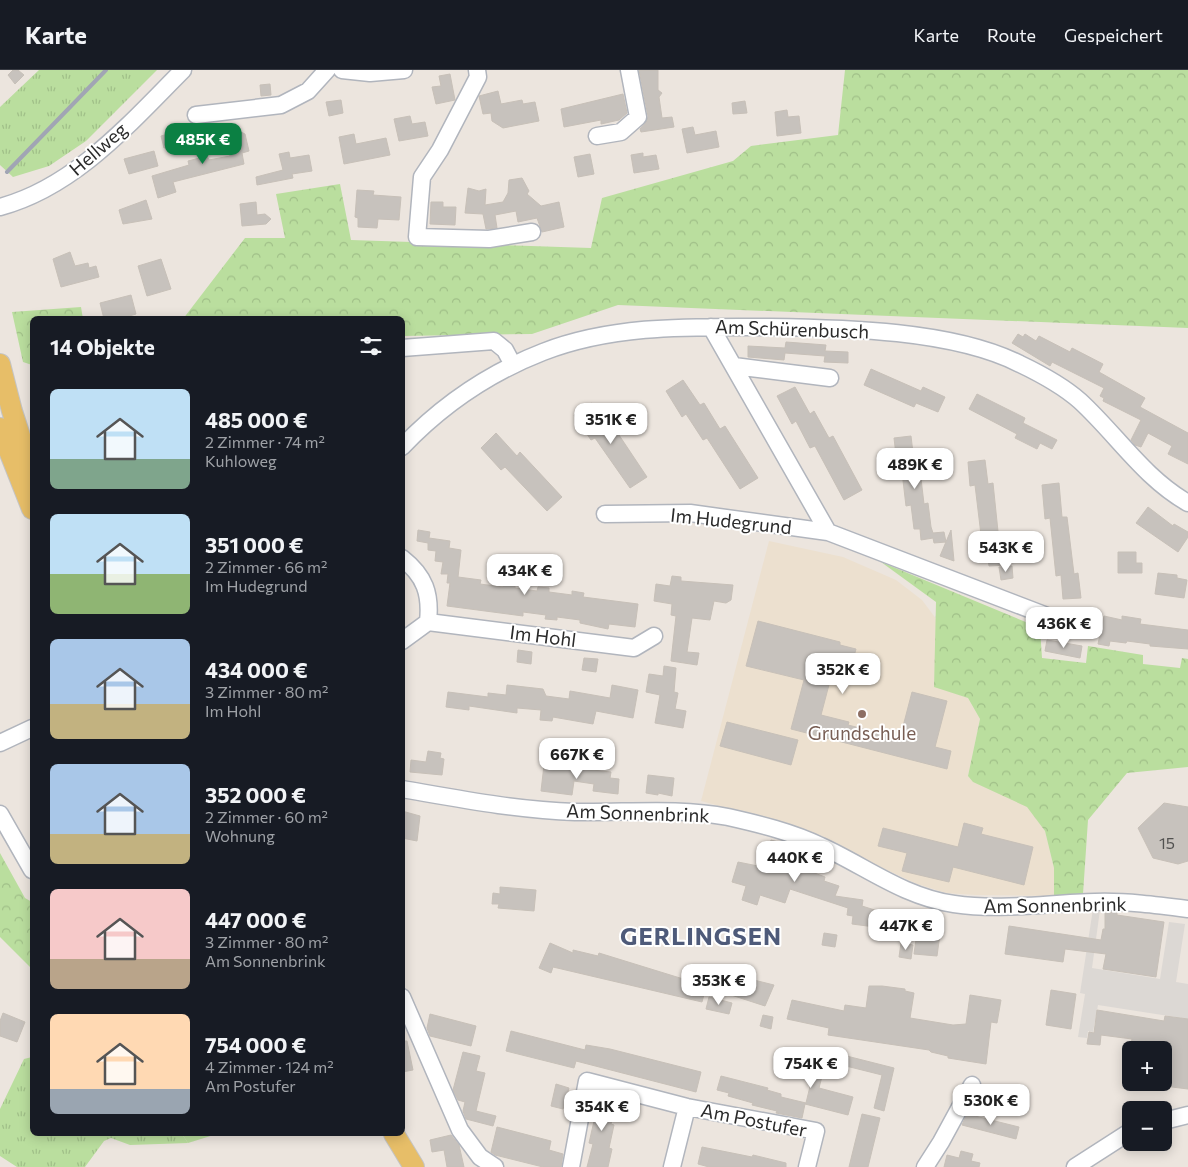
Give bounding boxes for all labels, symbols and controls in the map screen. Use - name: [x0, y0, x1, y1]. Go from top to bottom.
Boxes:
- text: Karte: [25, 20, 87, 49]
- text: Karte: [914, 24, 959, 46]
- text: Route: [987, 24, 1036, 46]
- text: Gespeichert: [1064, 24, 1163, 46]
- street label: Hellweg: [64, 117, 131, 180]
- pin: 485K €: [162, 122, 244, 165]
- text: 485K €: [176, 129, 230, 148]
- street label: Am Schürenbusch: [714, 314, 870, 343]
- icon: filters: [357, 332, 385, 360]
- text: 14 Objekte: [50, 334, 155, 359]
- pin: 351K €: [570, 402, 652, 445]
- text: 485 000 €: [205, 407, 308, 432]
- icon: home: [90, 409, 150, 469]
- text: 351K €: [585, 409, 637, 428]
- text: 2 Zimmer · 74 m²: [205, 432, 325, 451]
- pin: 489K €: [874, 448, 956, 490]
- text: Kuhloweg: [205, 451, 277, 470]
- text: 489K €: [887, 454, 943, 473]
- street label: Im Hudegrund: [669, 503, 793, 538]
- pin: 543K €: [965, 530, 1047, 573]
- text: 351 000 €: [205, 532, 304, 557]
- icon: home: [90, 534, 150, 594]
- text: 543K €: [979, 537, 1033, 556]
- pin: 434K €: [484, 554, 566, 596]
- text: 2 Zimmer · 66 m²: [205, 557, 327, 576]
- text: 434K €: [498, 560, 552, 579]
- text: Im Hudegrund: [205, 576, 308, 595]
- pin: 436K €: [1023, 606, 1105, 649]
- text: 436K €: [1037, 613, 1091, 632]
- street label: Im Hohl: [508, 620, 578, 651]
- pin: 352K €: [802, 652, 884, 695]
- text: 434 000 €: [205, 657, 308, 682]
- icon: home: [90, 659, 150, 719]
- text: 352K €: [816, 659, 870, 678]
- text: 3 Zimmer · 80 m²: [205, 682, 328, 701]
- text: Im Hohl: [205, 701, 261, 720]
- marker: Grundschule: [856, 708, 868, 720]
- place label: Grundschule: [808, 721, 916, 744]
- pin: 667K €: [536, 738, 618, 780]
- text: 667K €: [550, 744, 604, 763]
- text: 352 000 €: [205, 782, 306, 807]
- icon: home: [90, 784, 150, 844]
- street label: Am Sonnenbrink: [566, 799, 710, 826]
- text: 2 Zimmer · 60 m²: [205, 807, 328, 826]
- text: Wohnung: [205, 826, 275, 845]
- house number: 15: [1159, 833, 1175, 852]
- pin: 440K €: [754, 840, 836, 883]
- text: 440K €: [767, 847, 823, 866]
- street label: Am Sonnenbrink: [983, 892, 1127, 917]
- text: 447 000 €: [205, 907, 307, 932]
- pin: 447K €: [865, 908, 947, 951]
- icon: home: [90, 909, 150, 969]
- text: 447K €: [879, 915, 933, 934]
- district label: GERLINGSEN: [620, 921, 782, 950]
- text: 3 Zimmer · 80 m²: [205, 932, 328, 951]
- text: Am Sonnenbrink: [205, 951, 326, 970]
- pin: 353K €: [678, 964, 760, 1006]
- text: 353K €: [692, 970, 746, 989]
- text: 754 000 €: [205, 1032, 306, 1057]
- icon: home: [90, 1034, 150, 1094]
- map controls: [1122, 1041, 1172, 1151]
- button: +: [1122, 1041, 1172, 1091]
- pin: 754K €: [770, 1046, 852, 1089]
- text: 754K €: [784, 1053, 838, 1072]
- text: 4 Zimmer · 124 m²: [205, 1057, 334, 1076]
- text: Am Postufer: [205, 1076, 296, 1095]
- pin: 530K €: [950, 1084, 1032, 1126]
- pin: 354K €: [561, 1090, 643, 1132]
- text: 530K €: [964, 1090, 1018, 1109]
- text: 354K €: [575, 1096, 629, 1115]
- street label: Am Postufer: [699, 1098, 810, 1141]
- button: −: [1122, 1101, 1172, 1151]

